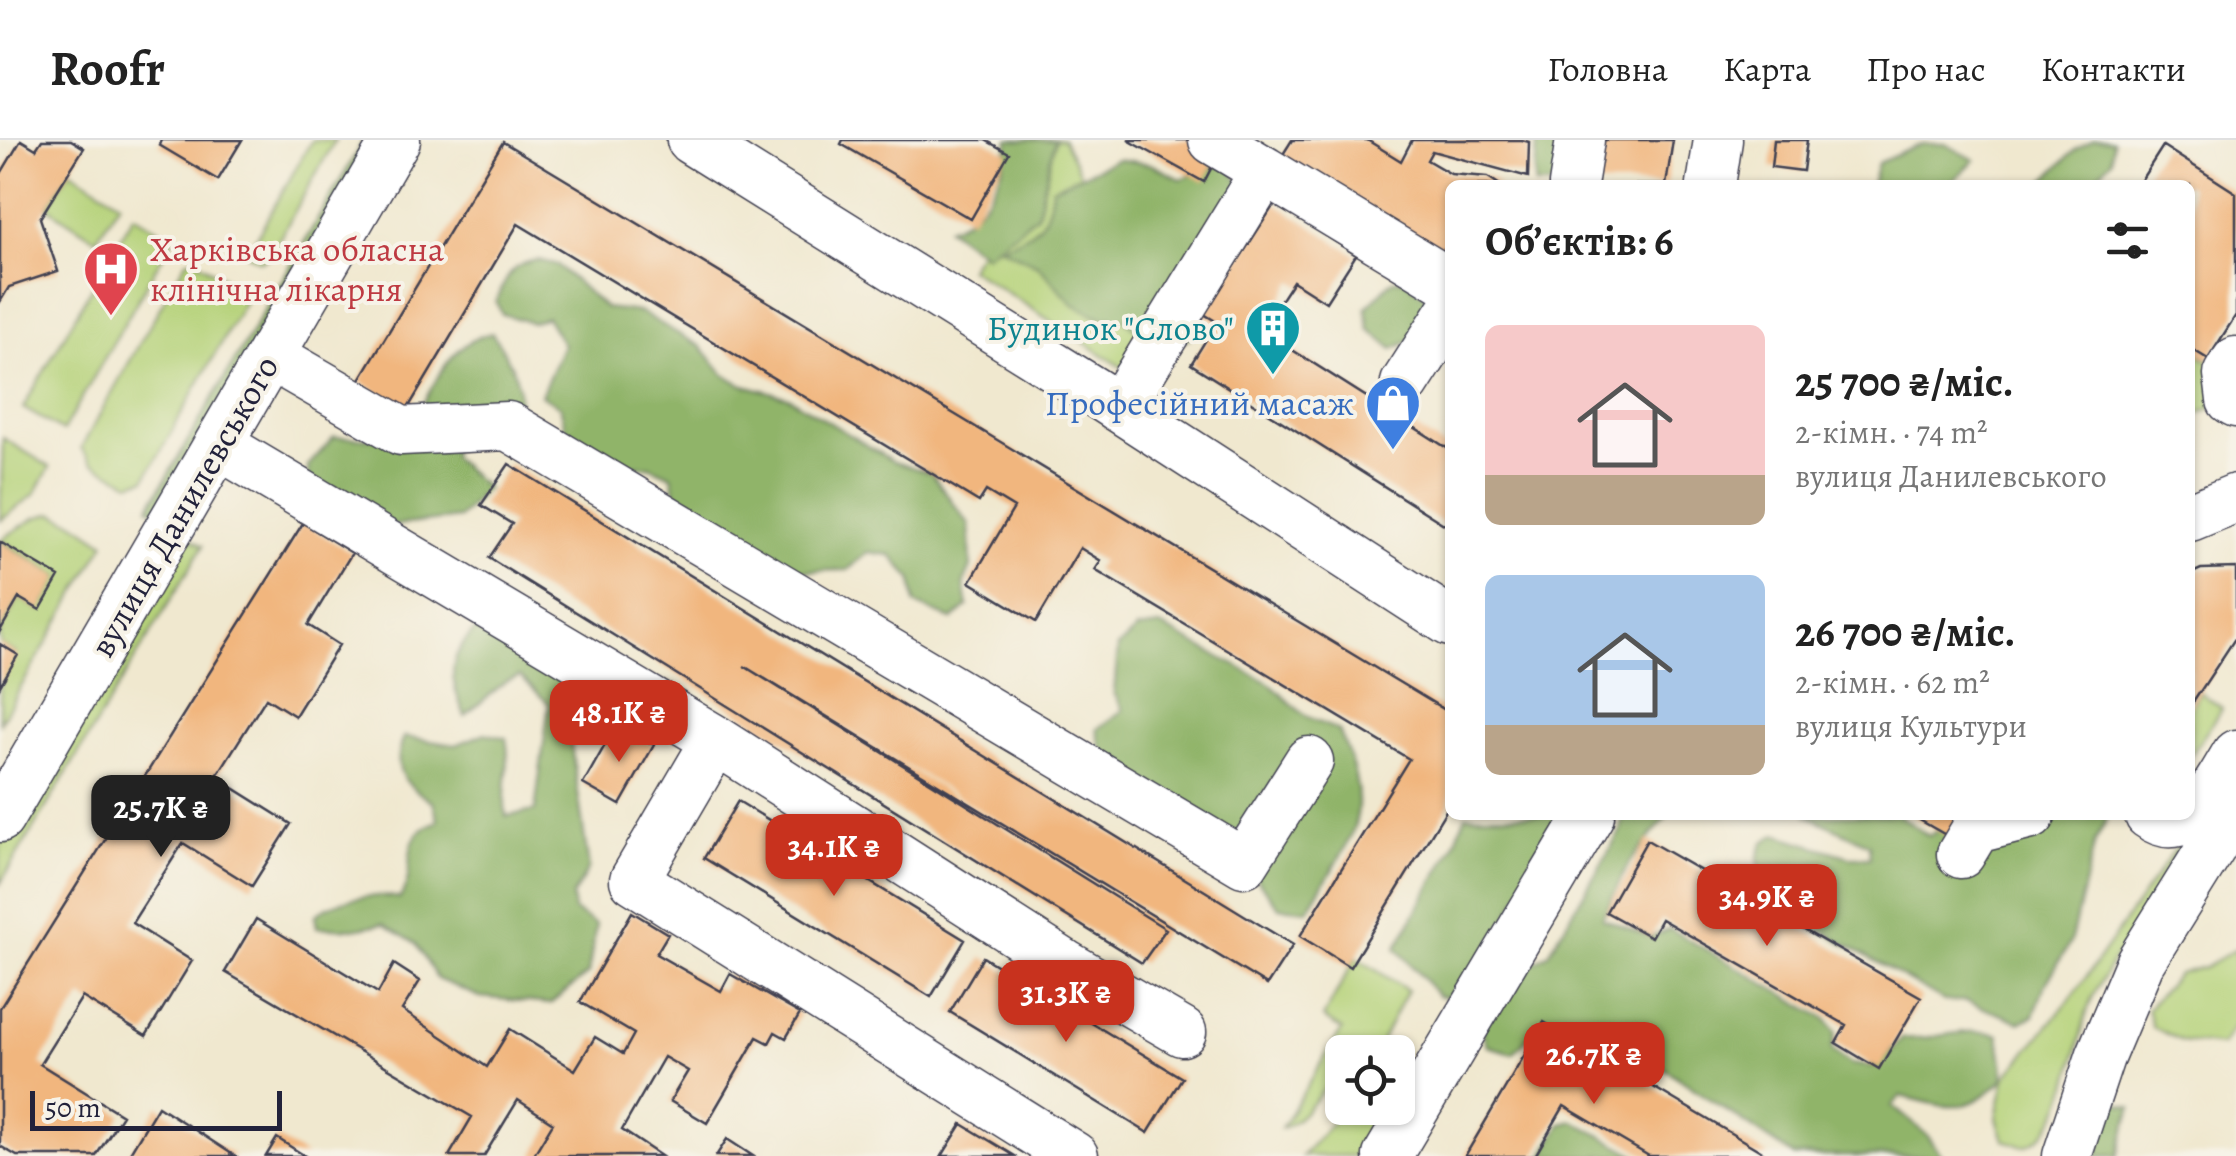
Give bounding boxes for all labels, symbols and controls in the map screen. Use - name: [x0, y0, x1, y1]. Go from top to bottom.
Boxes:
- text: Roofr: [50, 36, 165, 102]
- text: Головна: [1547, 45, 1668, 93]
- text: Карта: [1723, 45, 1811, 93]
- text: Про нас: [1866, 45, 1986, 93]
- text: Контакти: [2041, 45, 2186, 93]
- text: Об’єктів: 6: [1485, 212, 1674, 269]
- icon: filters: [2100, 213, 2155, 268]
- place label: Харківська обласна клінічна лікарня: [150, 225, 444, 313]
- hospital icon: Харківська обласна клінічна лікарня: [81, 239, 141, 318]
- building icon: Будинок "Слово": [1243, 298, 1303, 377]
- place label: Будинок "Слово": [987, 304, 1234, 352]
- street label: вулиця Данилевського: [78, 346, 290, 666]
- text: 25 700 ₴/міс.: [1795, 353, 2014, 410]
- icon: home: [1565, 365, 1685, 485]
- shop icon: Професійний масаж: [1363, 373, 1423, 452]
- place label: Професійний масаж: [1045, 379, 1354, 427]
- text: 2-кімн. · 74 m²: [1795, 410, 1988, 454]
- text: вулиця Данилевського: [1795, 454, 2107, 498]
- text: 26 700 ₴/міс.: [1795, 603, 2016, 660]
- icon: home: [1565, 615, 1685, 735]
- text: 2-кімн. · 62 m²: [1795, 660, 1990, 704]
- pin: 48.1K ₴: [527, 680, 711, 765]
- text: 48.1K ₴: [572, 690, 666, 734]
- text: вулиця Культури: [1795, 704, 2027, 748]
- pin: 25.7K ₴: [69, 775, 253, 860]
- text: 25.7K ₴: [113, 785, 209, 829]
- pin: 34.1K ₴: [742, 814, 926, 899]
- text: 34.1K ₴: [788, 824, 880, 868]
- pin: 34.9K ₴: [1675, 864, 1859, 949]
- text: 34.9K ₴: [1719, 874, 1815, 918]
- pin: 31.3K ₴: [974, 960, 1158, 1045]
- text: 31.3K ₴: [1020, 970, 1112, 1014]
- pin: 26.7K ₴: [1502, 1022, 1686, 1107]
- text: 26.7K ₴: [1546, 1032, 1642, 1076]
- map controls: [1325, 1035, 1415, 1125]
- button: locate: [1325, 1035, 1415, 1125]
- scale bar: [30, 1086, 282, 1130]
- text: 50 m: [45, 1089, 101, 1127]

